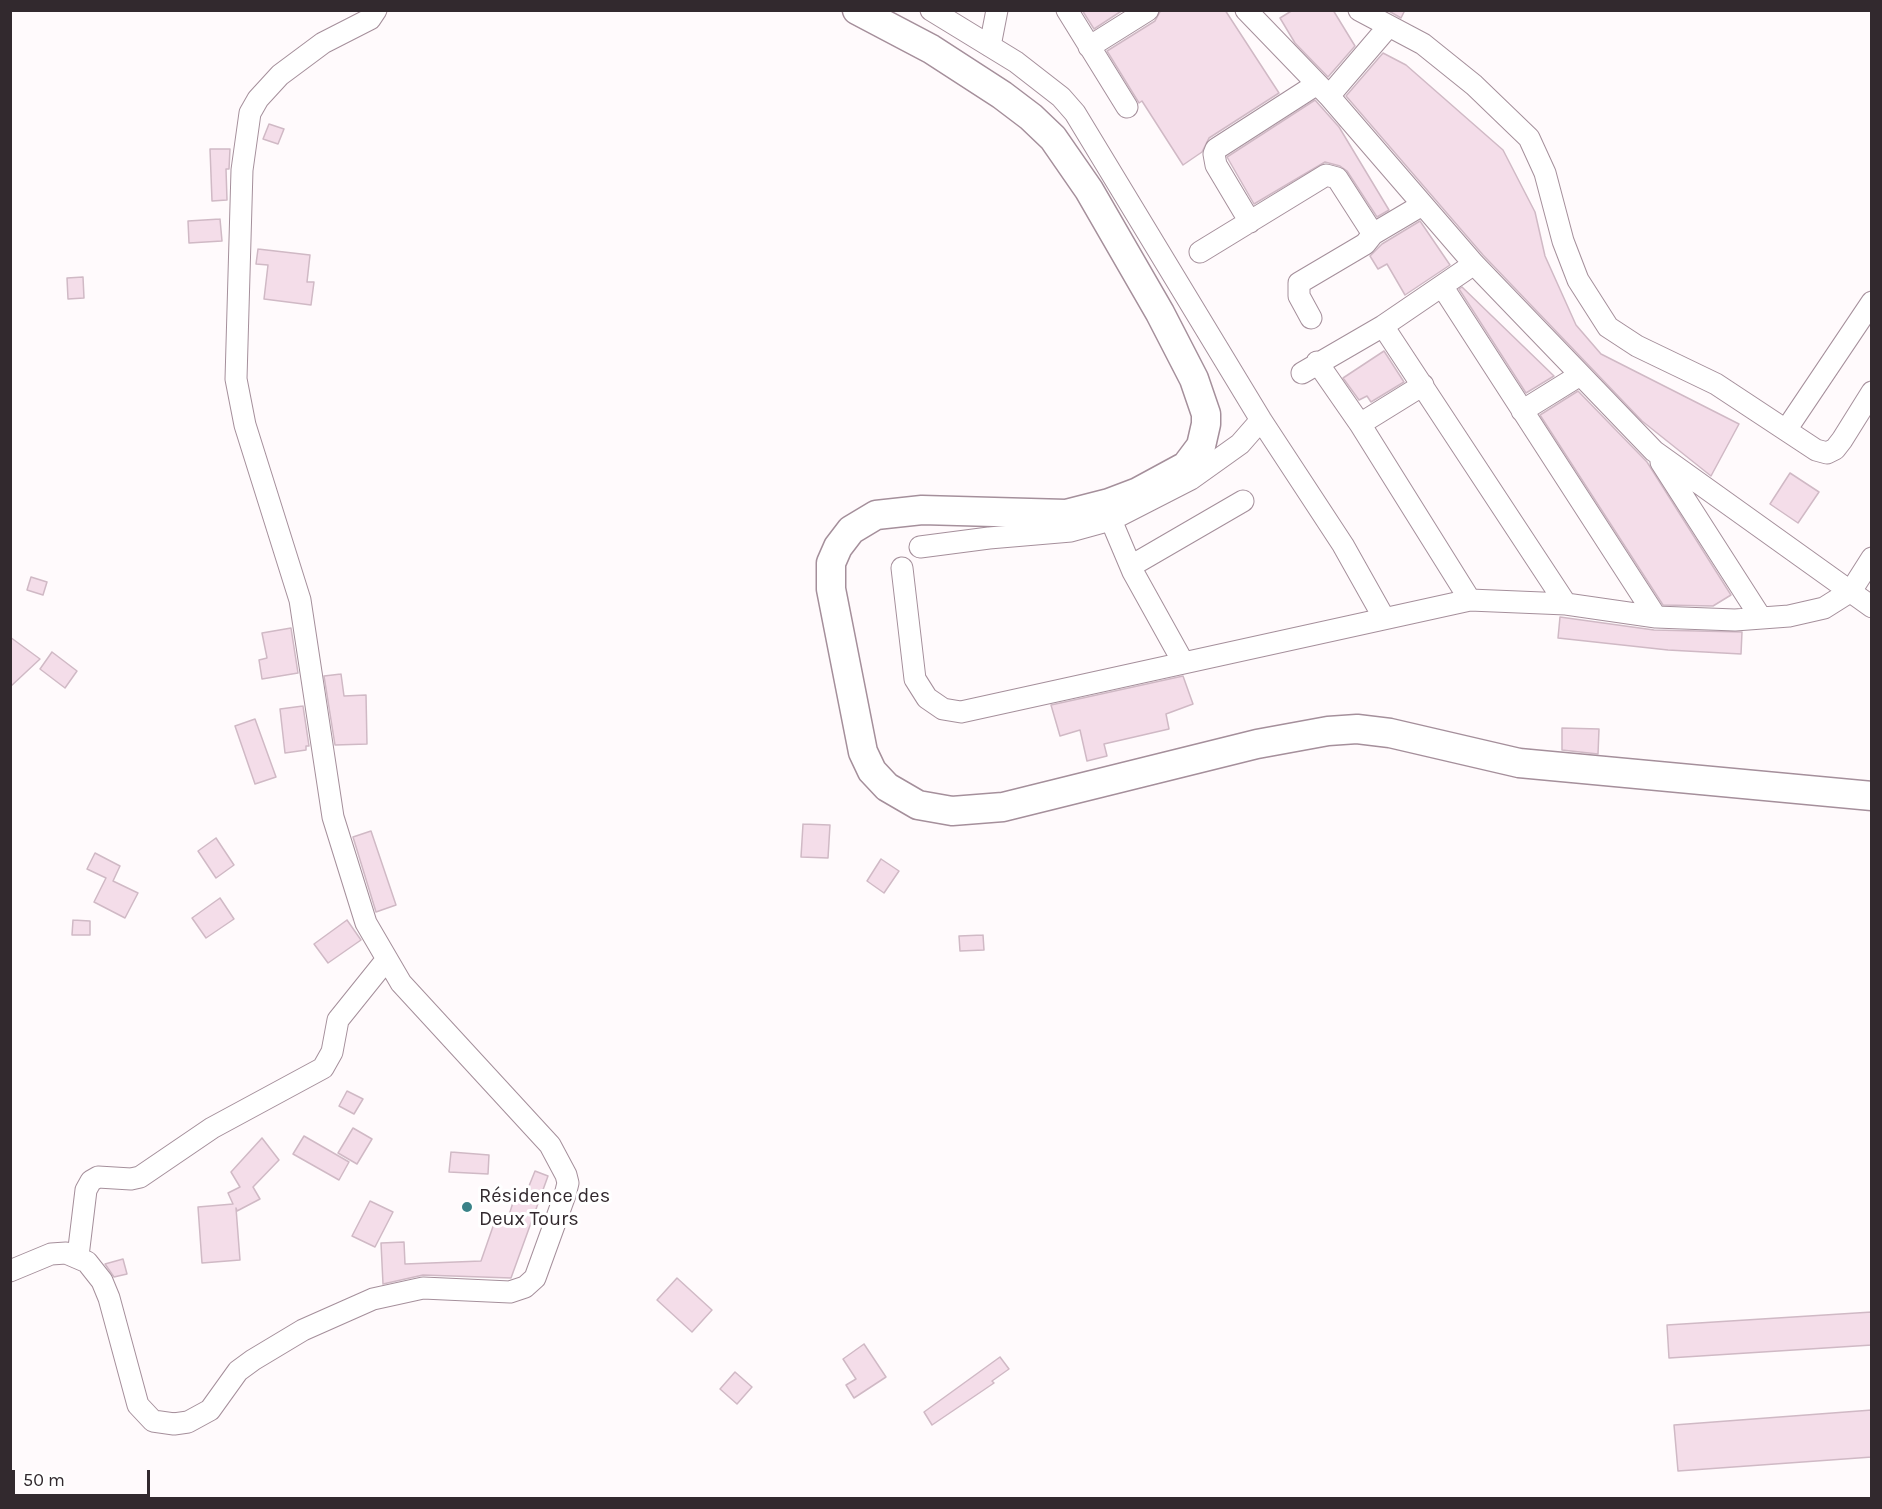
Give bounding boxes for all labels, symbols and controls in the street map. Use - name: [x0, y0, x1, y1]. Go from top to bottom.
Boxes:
- place label: Résidence des Deux Tours: [479, 1184, 610, 1231]
- marker: Résidence des Deux Tours: [460, 1200, 474, 1214]
- scale bar: [15, 1458, 153, 1496]
- text: 50 m: [23, 1469, 65, 1491]

